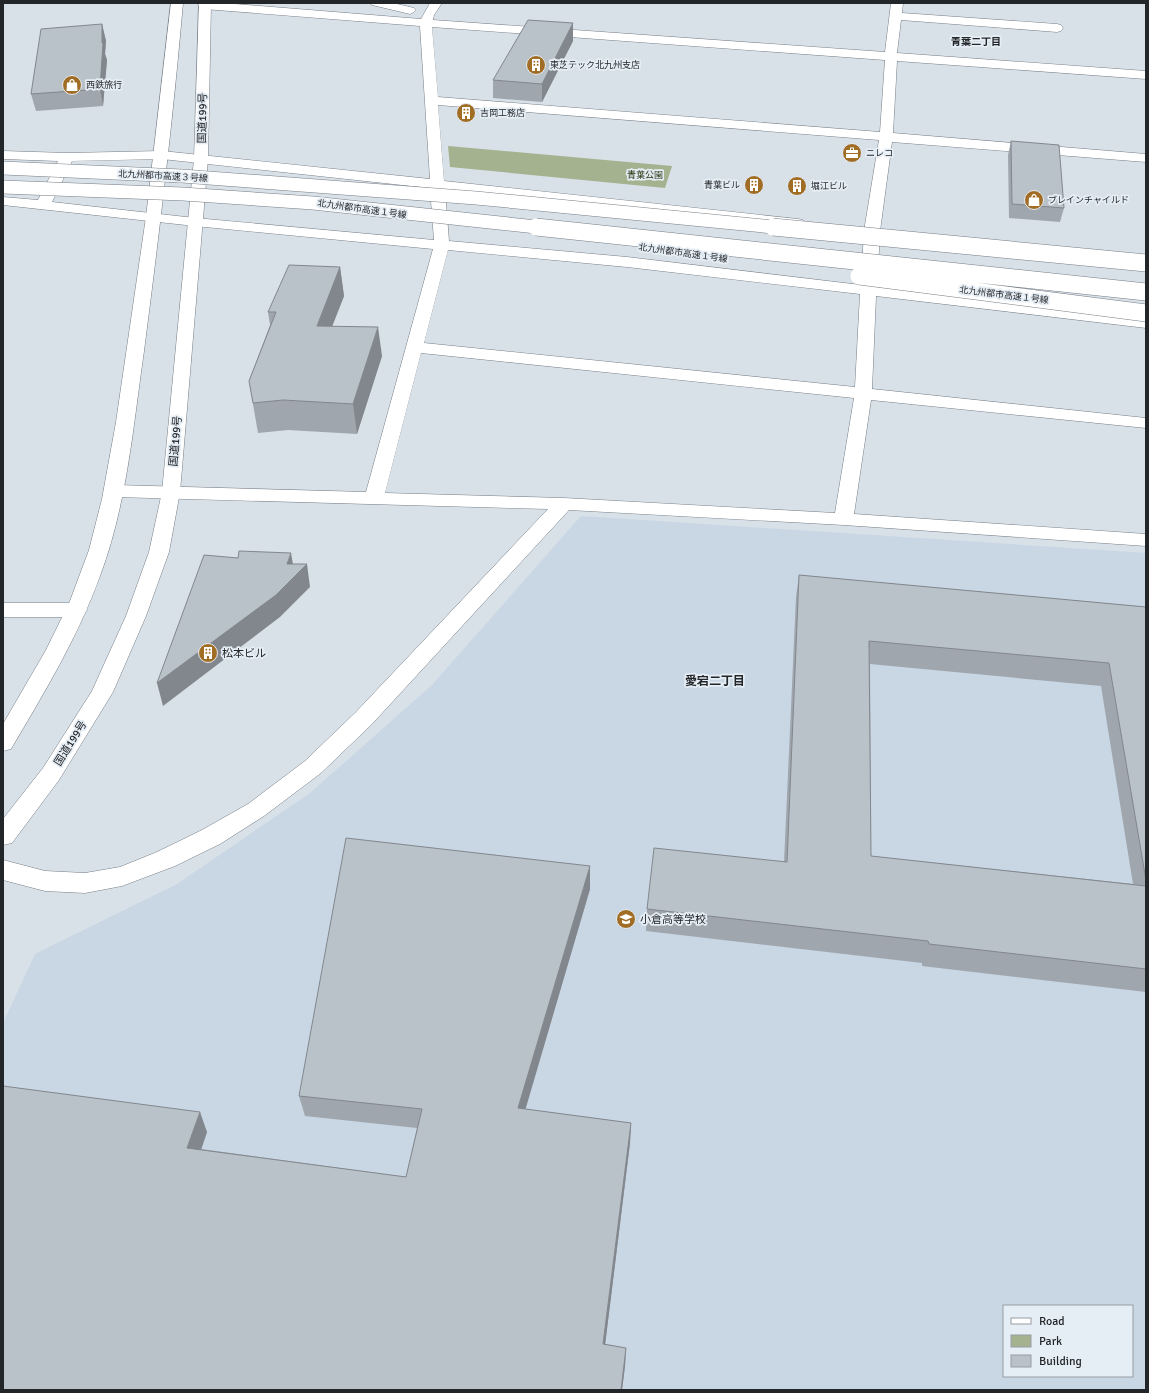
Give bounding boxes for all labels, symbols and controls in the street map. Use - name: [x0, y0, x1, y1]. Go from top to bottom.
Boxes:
- district label: 青葉二丁目: [951, 36, 1001, 48]
- building icon: 東芝テック北九州支店: [525, 54, 547, 76]
- place label: 東芝テック北九州支店: [550, 59, 640, 71]
- shop icon: 西鉄旅行: [61, 74, 83, 96]
- place label: 西鉄旅行: [86, 80, 122, 91]
- street label: 国道199号: [196, 92, 209, 144]
- building icon: 吉岡工務店: [455, 102, 477, 124]
- place label: 吉岡工務店: [480, 108, 525, 119]
- office icon: ニレコ: [841, 142, 863, 164]
- place label: ニレコ: [866, 148, 893, 159]
- street label: 北九州都市高速３号線: [118, 168, 209, 184]
- park label: 青葉公園: [627, 170, 663, 181]
- building icon: 青葉ビル: [743, 174, 765, 196]
- building icon: 堀江ビル: [786, 175, 808, 197]
- place label: 青葉ビル: [704, 180, 740, 191]
- place label: 堀江ビル: [811, 181, 847, 192]
- shop icon: ブレインチャイルド: [1023, 189, 1045, 211]
- place label: ブレインチャイルド: [1048, 195, 1129, 206]
- street label: 北九州都市高速１号線: [317, 197, 408, 221]
- street label: 北九州都市高速１号線: [638, 241, 729, 265]
- street label: 北九州都市高速１号線: [959, 284, 1050, 307]
- street label: 国道199号: [167, 415, 184, 467]
- building icon: 松本ビル: [197, 642, 219, 664]
- place label: 松本ビル: [222, 647, 266, 660]
- district label: 愛宕二丁目: [685, 674, 745, 689]
- street label: 国道199号: [51, 718, 89, 768]
- school or university icon: 小倉高等学校: [615, 908, 637, 930]
- place label: 小倉高等学校: [640, 913, 706, 926]
- legend: [1003, 1305, 1133, 1377]
- text: Road: [1039, 1314, 1065, 1329]
- text: Park: [1039, 1334, 1062, 1349]
- text: Building: [1039, 1354, 1082, 1369]

